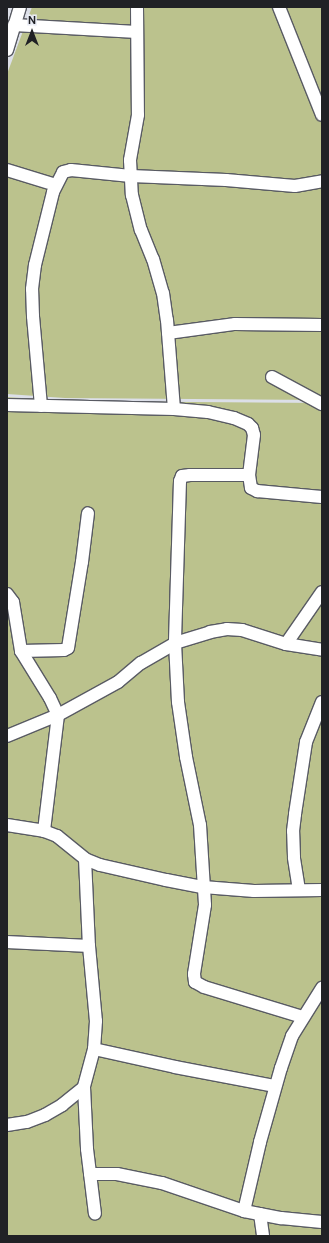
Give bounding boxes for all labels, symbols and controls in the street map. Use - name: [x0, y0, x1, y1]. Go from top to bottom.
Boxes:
- north arrow: [12, 12, 52, 52]
- text: N: [28, 13, 36, 27]

